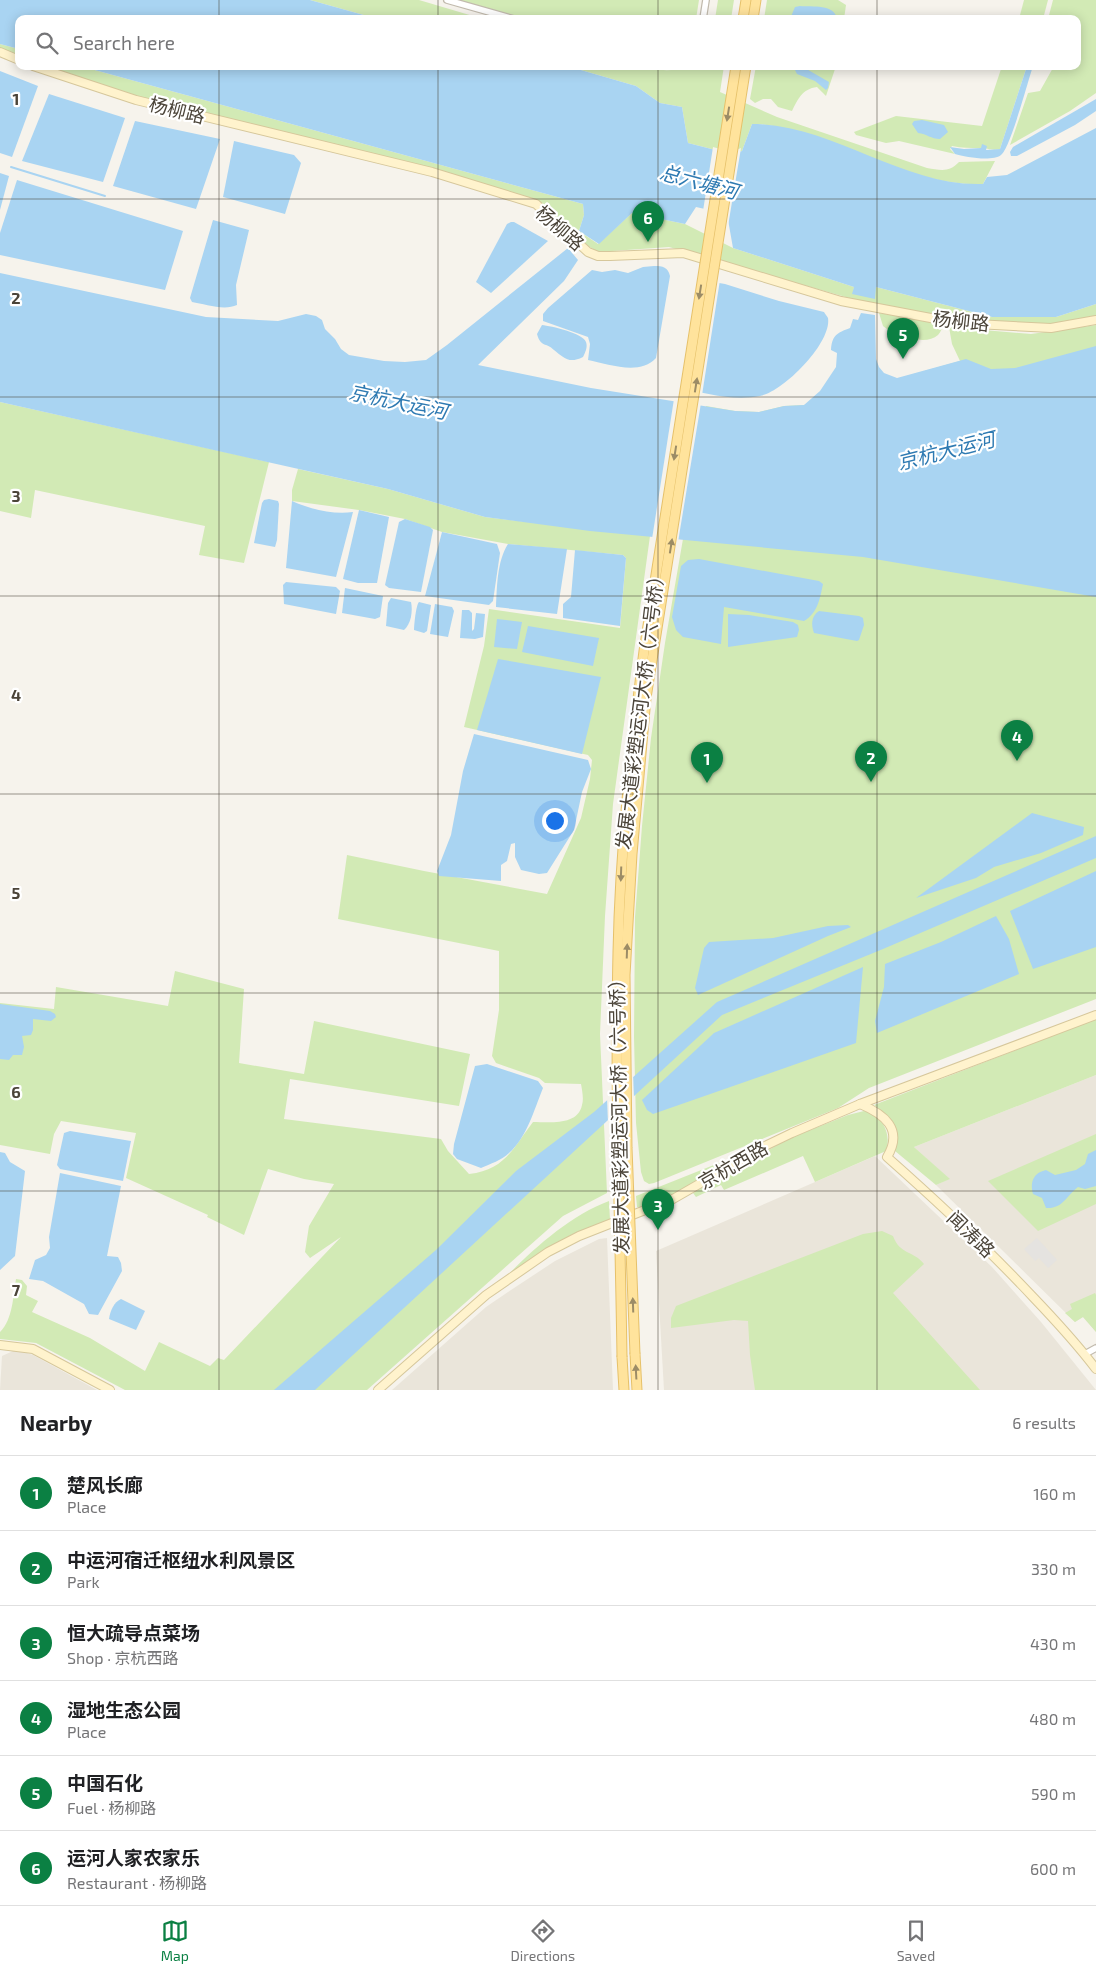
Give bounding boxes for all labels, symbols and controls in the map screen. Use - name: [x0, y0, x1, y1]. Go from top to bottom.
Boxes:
- search box: [15, 15, 1081, 70]
- icon: search: [33, 29, 61, 57]
- text: Search here: [73, 31, 175, 54]
- text: 1: [13, 89, 19, 108]
- street label: 杨柳路: [147, 91, 208, 128]
- one-way arrow: [724, 107, 732, 123]
- water label: 总六塘河: [658, 159, 745, 204]
- street label: 杨柳路: [531, 200, 589, 255]
- pin: 6: [632, 201, 664, 242]
- one-way arrow: [696, 285, 704, 301]
- text: 2: [11, 288, 21, 307]
- street label: 杨柳路: [931, 306, 991, 335]
- pin: 5: [887, 318, 919, 359]
- one-way arrow: [692, 377, 700, 393]
- water label: 京杭大运河: [347, 379, 454, 424]
- water label: 京杭大运河: [894, 425, 1001, 474]
- one-way arrow: [671, 445, 679, 461]
- text: 3: [11, 486, 21, 505]
- one-way arrow: [667, 538, 675, 554]
- street label: 发展大道彩塑运河大桥（六号桥）: [611, 565, 668, 851]
- text: 4: [11, 685, 21, 704]
- pin: 4: [1001, 720, 1033, 761]
- pin: 2: [855, 741, 887, 782]
- pin: 1: [691, 742, 723, 783]
- your location: [542, 808, 568, 834]
- one-way arrow: [617, 866, 625, 882]
- text: 5: [12, 883, 21, 902]
- one-way arrow: [623, 942, 631, 958]
- street label: 发展大道彩塑运河大桥（六号桥）: [605, 969, 632, 1255]
- text: 6: [11, 1082, 21, 1101]
- street label: 京杭西路: [694, 1136, 771, 1194]
- pin: 3: [642, 1189, 674, 1230]
- street label: 闻涛路: [943, 1206, 1000, 1262]
- text: 7: [12, 1280, 21, 1299]
- one-way arrow: [629, 1297, 637, 1313]
- one-way arrow: [631, 1364, 639, 1380]
- text: Nearby: [20, 1410, 92, 1435]
- text: 6 results: [1012, 1413, 1076, 1432]
- text: 楚风长廊: [67, 1473, 143, 1496]
- text: 1: [33, 1484, 39, 1503]
- text: 160 m: [1033, 1484, 1076, 1503]
- text: Place: [67, 1497, 106, 1516]
- text: 中运河宿迁枢纽水利风景区: [67, 1548, 295, 1571]
- text: 2: [31, 1559, 41, 1578]
- text: 330 m: [1031, 1559, 1076, 1578]
- text: Park: [67, 1572, 100, 1591]
- text: 恒大疏导点菜场: [67, 1621, 200, 1644]
- text: 3: [31, 1634, 41, 1653]
- text: 430 m: [1030, 1634, 1076, 1653]
- text: Shop · 京杭西路: [67, 1648, 179, 1667]
- text: 湿地生态公园: [67, 1698, 181, 1721]
- text: 4: [31, 1709, 41, 1728]
- text: 480 m: [1029, 1709, 1076, 1728]
- text: Place: [67, 1722, 106, 1741]
- text: 中国石化: [67, 1771, 143, 1794]
- text: 5: [32, 1784, 40, 1803]
- text: 590 m: [1031, 1784, 1076, 1803]
- text: Fuel · 杨柳路: [67, 1798, 156, 1817]
- text: 运河人家农家乐: [67, 1846, 200, 1869]
- text: 6: [31, 1859, 41, 1878]
- text: 600 m: [1030, 1859, 1076, 1878]
- text: Restaurant · 杨柳路: [67, 1873, 207, 1892]
- tab: Map: [161, 1917, 189, 1964]
- tab: Directions: [511, 1917, 575, 1964]
- tab: Saved: [897, 1917, 935, 1964]

